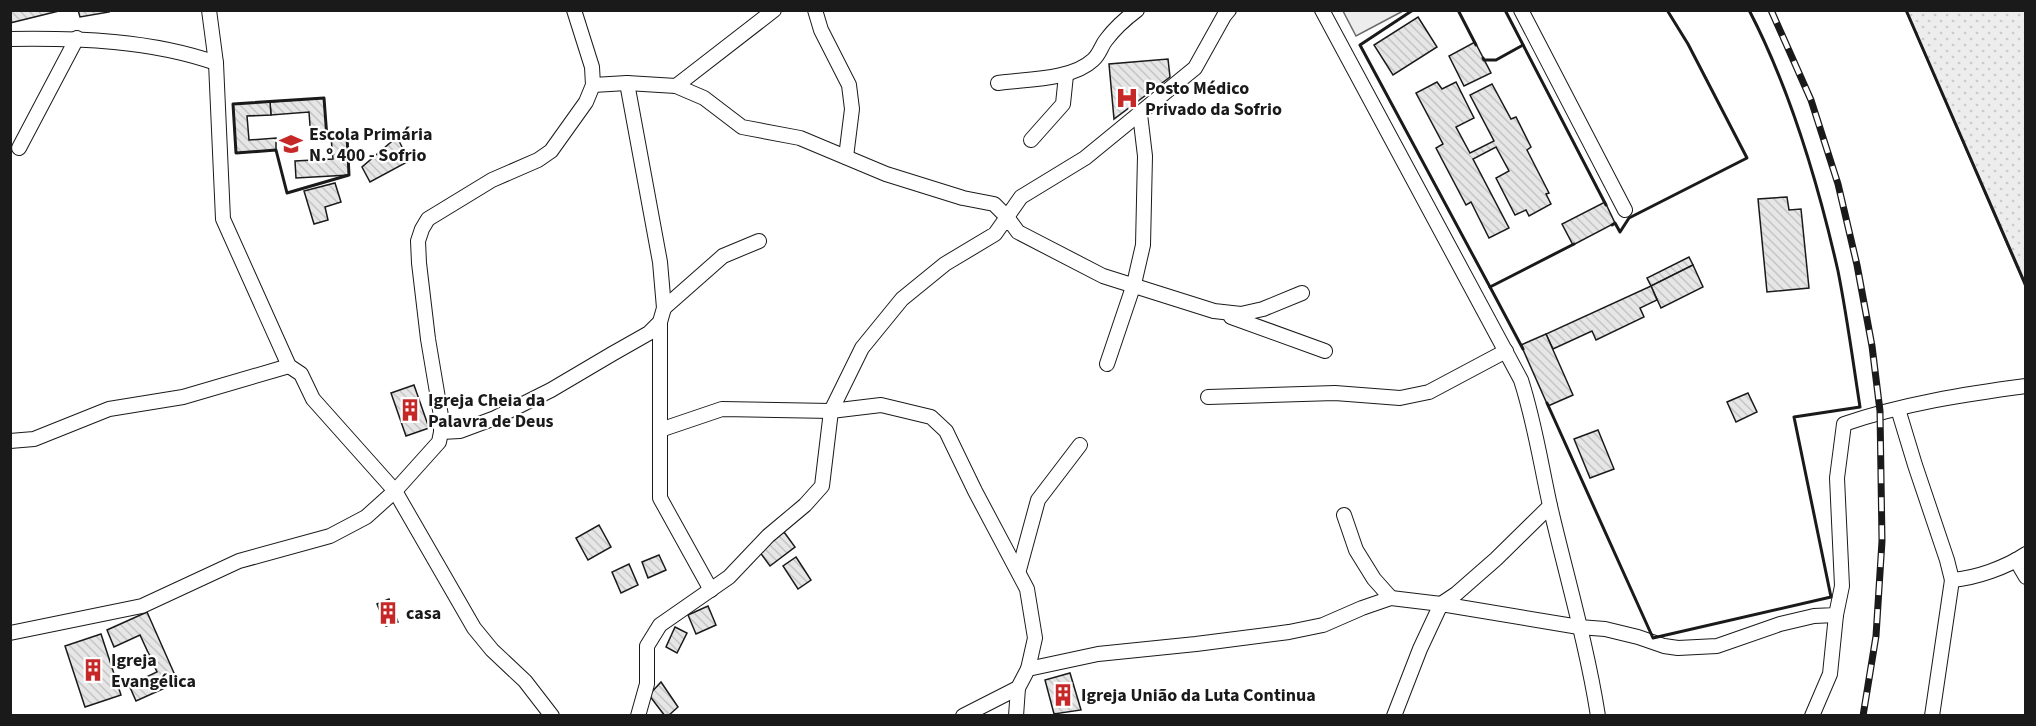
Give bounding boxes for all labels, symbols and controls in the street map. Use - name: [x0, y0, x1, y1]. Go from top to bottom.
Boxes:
- place label: Posto Médico Privado da Sofrio: [1145, 76, 1282, 122]
- hospital icon: Posto Médico Privado da Sofrio: [1114, 85, 1140, 111]
- place label: Escola Primária N.º 400 - Sofrio: [309, 122, 432, 168]
- school or university icon: Escola Primária N.º 400 - Sofrio: [278, 131, 304, 157]
- place label: Igreja Cheia da Palavra de Deus: [428, 388, 554, 434]
- building icon: Igreja Cheia da Palavra de Deus: [397, 397, 423, 423]
- building icon: casa: [375, 600, 401, 626]
- place label: casa: [406, 601, 441, 626]
- place label: Igreja Evangélica: [111, 648, 196, 694]
- building icon: Igreja Evangélica: [80, 657, 106, 683]
- building icon: Igreja União da Luta Continua: [1050, 682, 1076, 708]
- place label: Igreja União da Luta Continua: [1081, 683, 1316, 708]

